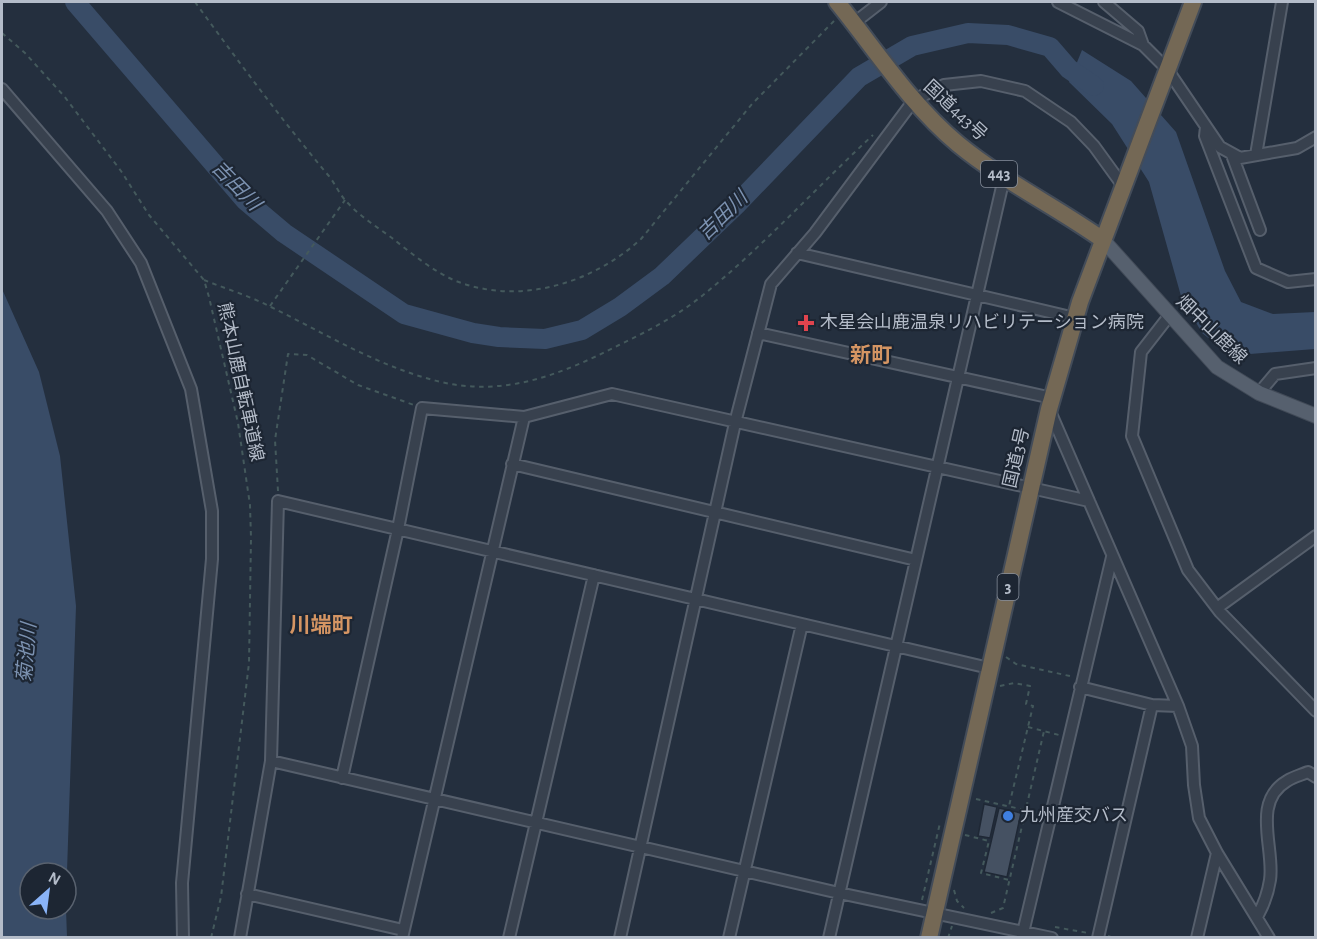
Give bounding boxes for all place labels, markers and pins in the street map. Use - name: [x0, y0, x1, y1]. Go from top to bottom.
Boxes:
- place label: 木星会山鹿温泉リハビリテーション病院: [820, 313, 1144, 332]
- marker: 木星会山鹿温泉リハビリテーション病院: [797, 314, 815, 332]
- place label: 九州産交バス: [1020, 805, 1128, 825]
- marker: 九州産交バス: [1001, 809, 1015, 823]

